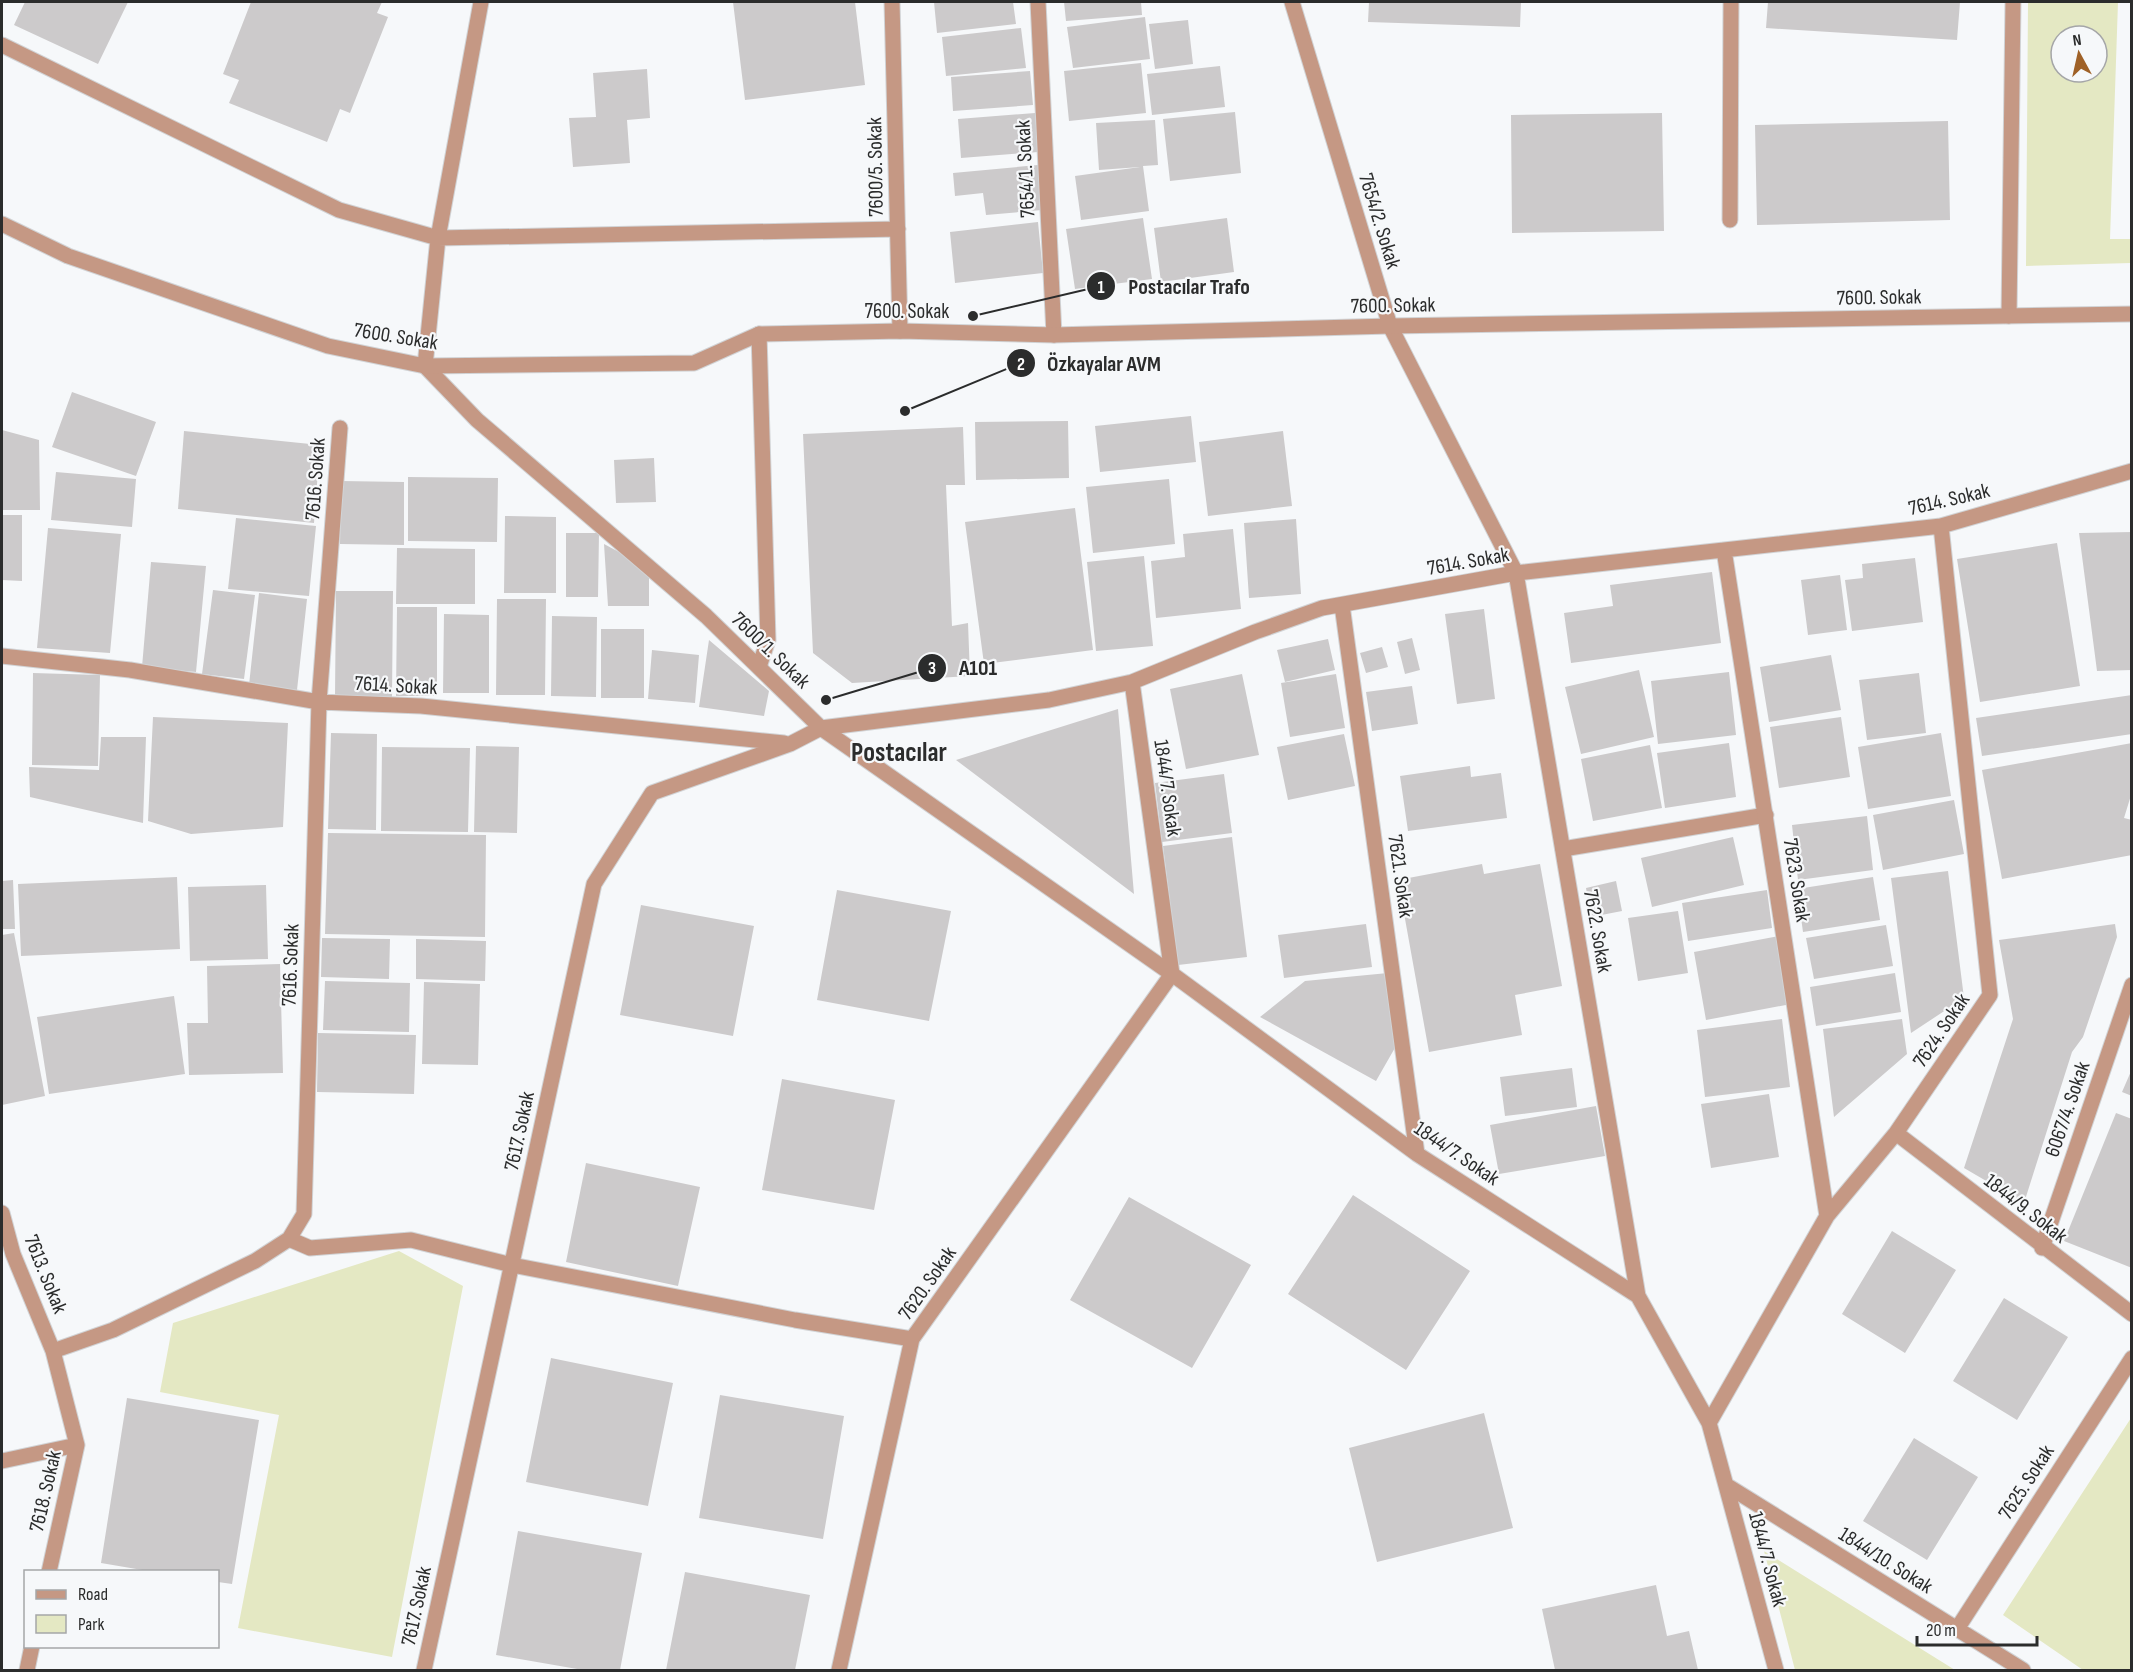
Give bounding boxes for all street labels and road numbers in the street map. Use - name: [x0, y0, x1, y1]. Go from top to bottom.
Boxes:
- street label: 7600/5. Sokak: [862, 117, 889, 217]
- street label: 7654/1. Sokak: [1010, 119, 1041, 219]
- street label: 7654/2. Sokak: [1353, 170, 1406, 272]
- street label: 7600. Sokak: [1836, 284, 1922, 311]
- street label: 7600. Sokak: [1350, 292, 1436, 319]
- street label: 7600. Sokak: [865, 299, 949, 324]
- street label: 7600. Sokak: [352, 318, 440, 355]
- street label: 7616. Sokak: [300, 437, 331, 521]
- street label: 7614. Sokak: [1906, 478, 1992, 521]
- street label: 7614. Sokak: [1425, 542, 1511, 581]
- street label: 7600/1. Sokak: [726, 607, 815, 694]
- street label: 7614. Sokak: [354, 671, 438, 700]
- street label: 1844/7. Sokak: [1148, 738, 1187, 838]
- street label: 7621. Sokak: [1382, 833, 1419, 919]
- street label: 7623. Sokak: [1778, 836, 1815, 924]
- street label: 7622. Sokak: [1578, 887, 1617, 975]
- street label: 7616. Sokak: [277, 923, 304, 1007]
- street label: 7624. Sokak: [1908, 988, 1975, 1072]
- street label: 6067/4. Sokak: [2039, 1058, 2095, 1160]
- street label: 7617. Sokak: [499, 1089, 540, 1173]
- street label: 1844/7. Sokak: [1409, 1116, 1504, 1191]
- street label: 1844/9. Sokak: [1979, 1168, 2072, 1249]
- street label: 7613. Sokak: [18, 1231, 73, 1317]
- street label: 7620. Sokak: [893, 1242, 962, 1325]
- street label: 7625. Sokak: [1993, 1440, 2060, 1524]
- street label: 7618. Sokak: [24, 1448, 67, 1534]
- street label: 1844/7. Sokak: [1743, 1509, 1792, 1609]
- street label: 1844/10. Sokak: [1834, 1522, 1937, 1599]
- street label: 7617. Sokak: [396, 1564, 437, 1648]

